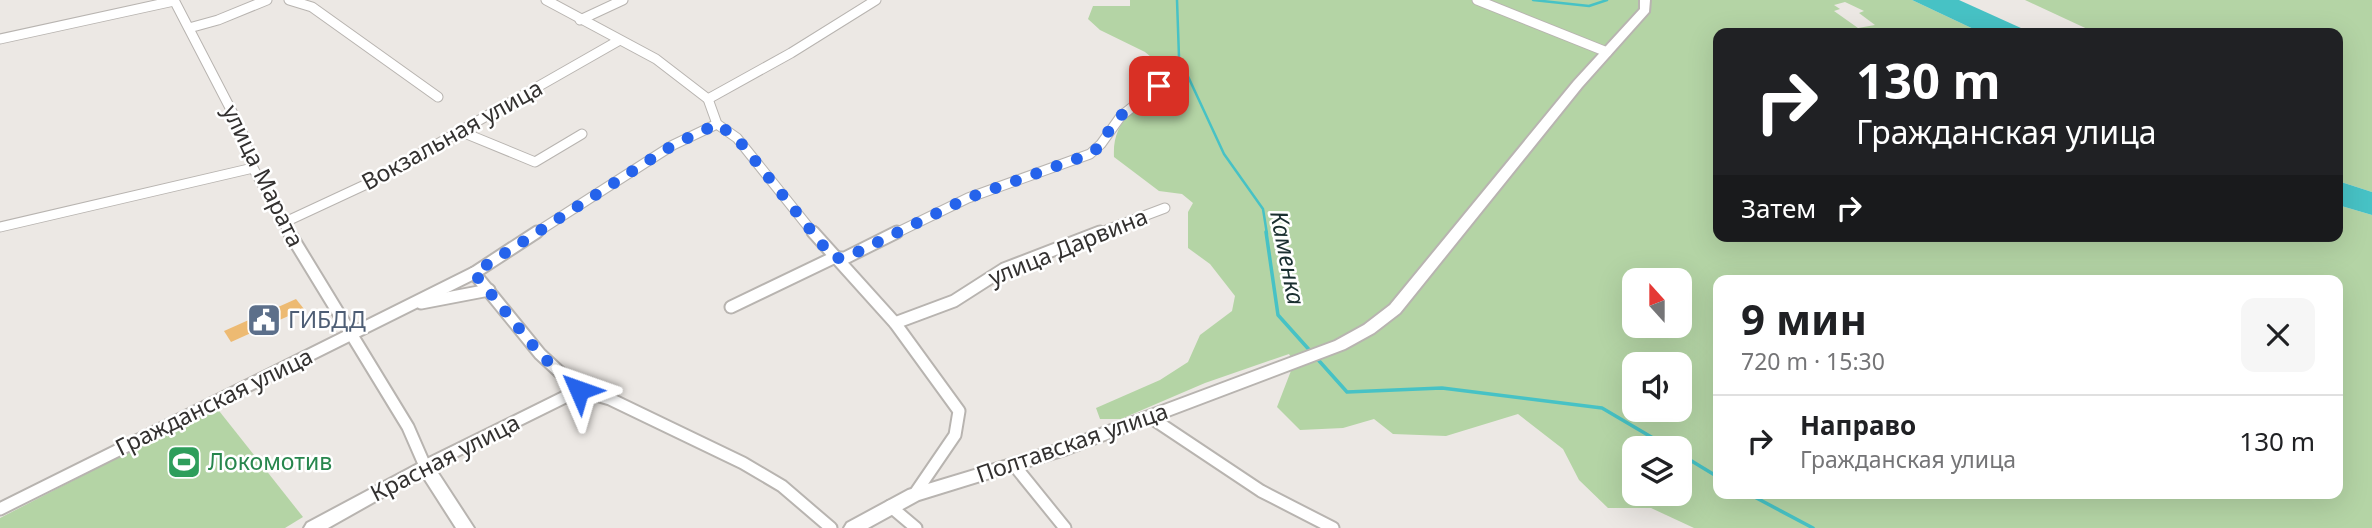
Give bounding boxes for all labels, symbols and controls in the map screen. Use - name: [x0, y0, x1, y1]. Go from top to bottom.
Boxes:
- text: 130 m: [1856, 47, 2001, 113]
- pin: [1129, 56, 1189, 116]
- icon: right: [1741, 56, 1832, 147]
- icon: arrive: [1140, 67, 1178, 105]
- street label: Вокзальная улица: [355, 71, 548, 197]
- street label: улица Марата: [216, 99, 312, 252]
- text: Гражданская улица: [1856, 110, 2157, 153]
- icon: right: [1830, 189, 1868, 227]
- text: Затем: [1741, 190, 1816, 226]
- street label: улица Дарвина: [983, 200, 1152, 293]
- water label: Каменка: [1263, 208, 1314, 308]
- north arrow: [1622, 268, 1692, 338]
- map controls: [1622, 268, 1692, 506]
- text: 9 мин: [1741, 290, 1867, 347]
- button: close: [2241, 298, 2315, 372]
- public building icon: ГИБДД: [245, 301, 283, 339]
- place label: ГИБДД: [288, 303, 366, 335]
- street label: Гражданская улица: [109, 339, 318, 463]
- text: 720 m · 15:30: [1741, 345, 1885, 377]
- button: sound: [1622, 352, 1692, 422]
- position arrow: [542, 353, 616, 427]
- street label: Полтавская улица: [972, 394, 1172, 490]
- street label: Красная улица: [364, 406, 525, 509]
- text: Направо: [1800, 407, 1916, 443]
- icon: right: [1741, 422, 1779, 460]
- text: 130 m: [2239, 423, 2315, 459]
- button: layers: [1622, 436, 1692, 506]
- sports icon: Локомотив: [165, 443, 203, 481]
- text: Гражданская улица: [1800, 443, 2016, 475]
- place label: Локомотив: [208, 445, 332, 477]

